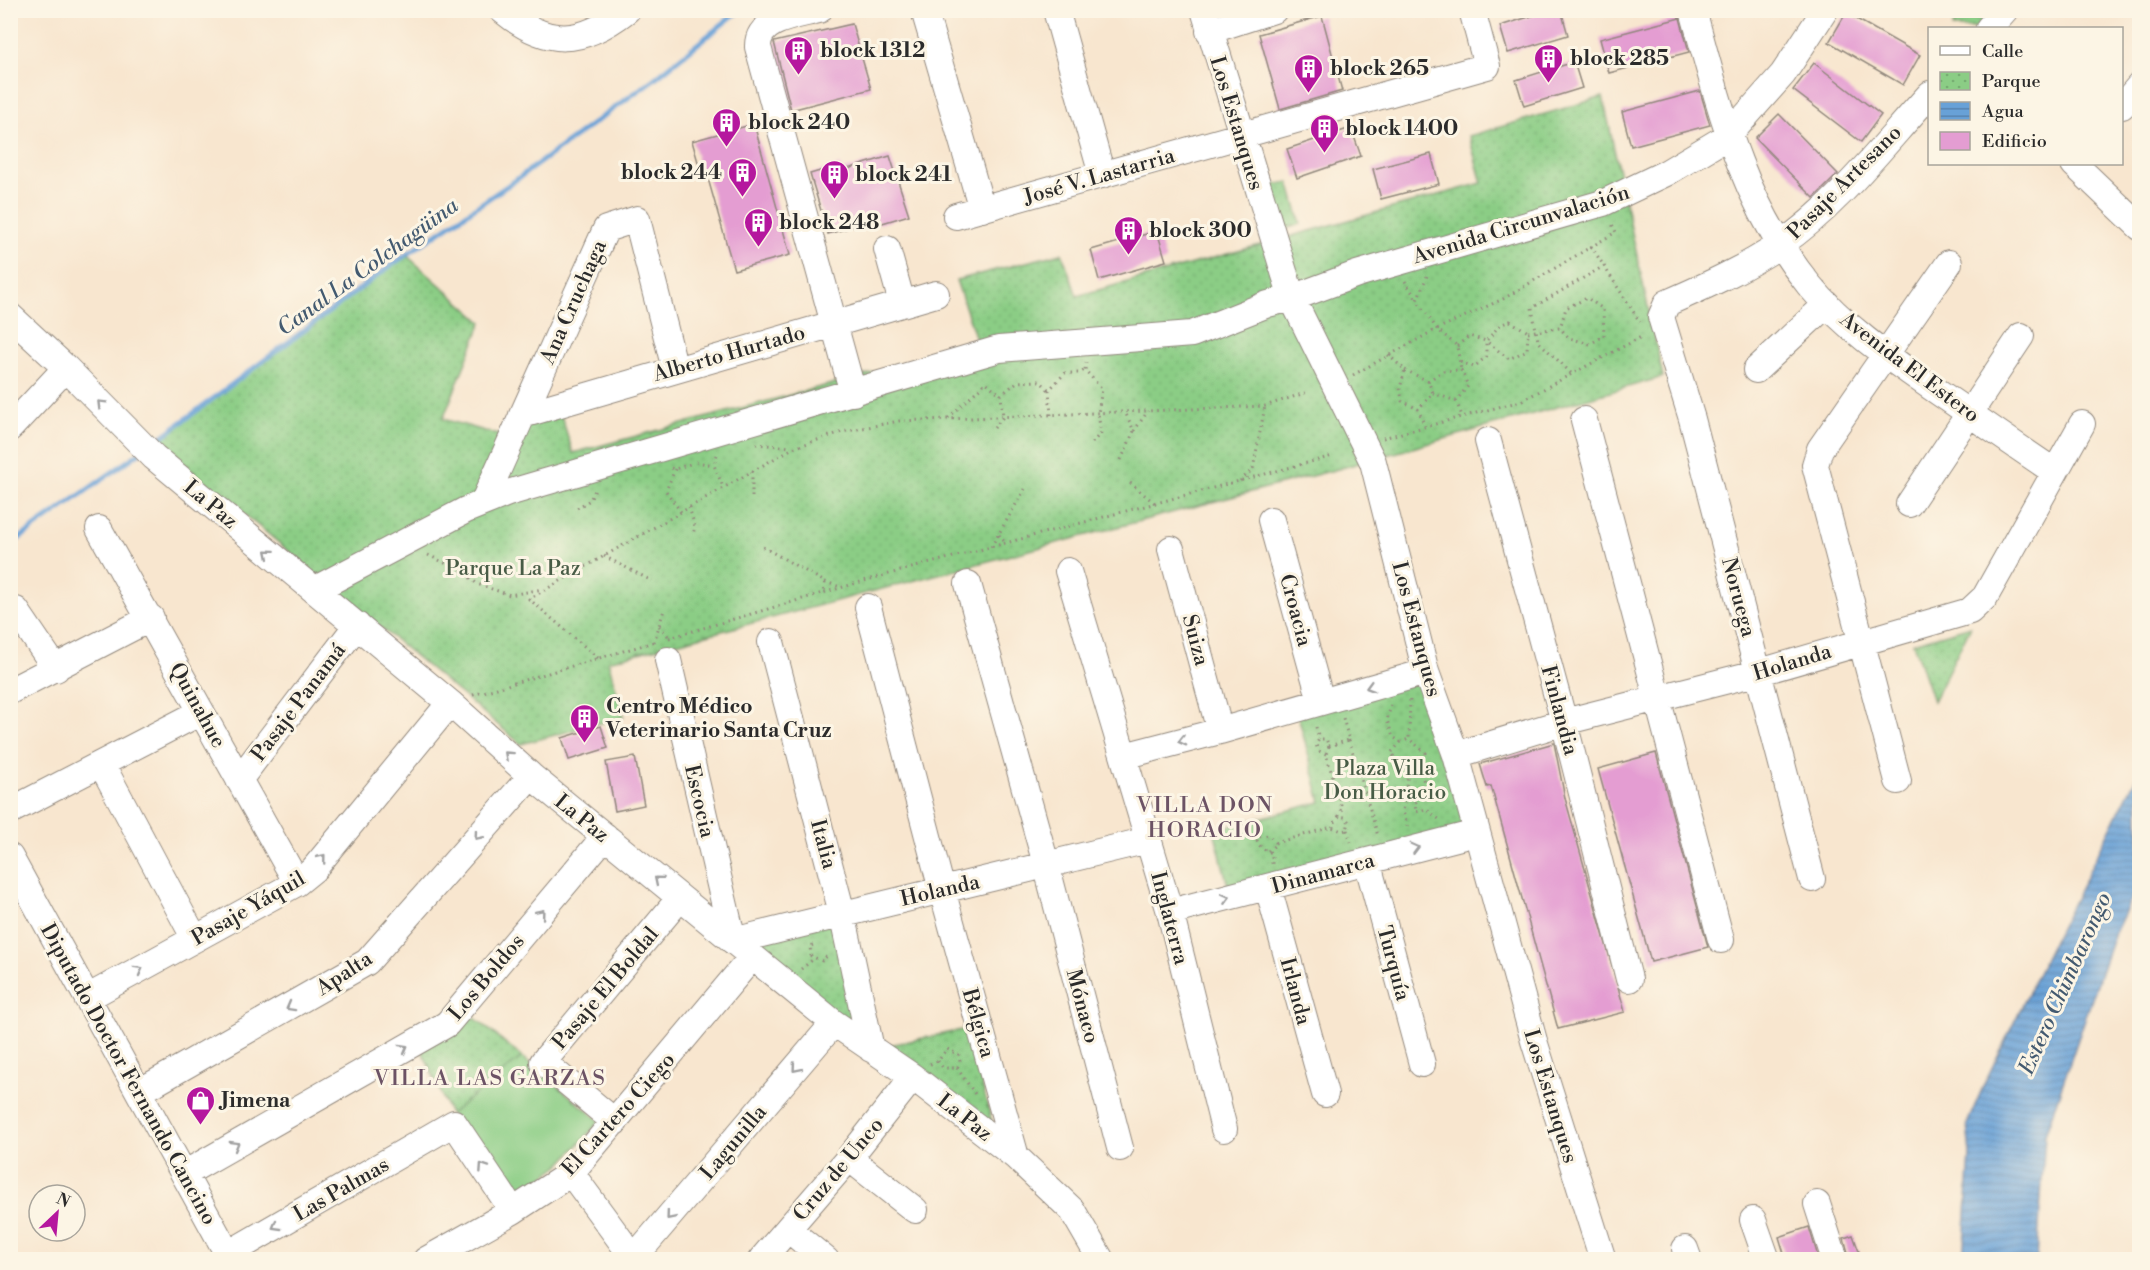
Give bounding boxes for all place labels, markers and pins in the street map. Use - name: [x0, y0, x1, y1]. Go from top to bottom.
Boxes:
- building icon: block 1312: [783, 34, 815, 76]
- place label: block 1312: [820, 38, 925, 64]
- building icon: block 285: [1533, 42, 1565, 84]
- place label: block 285: [1570, 46, 1669, 72]
- building icon: block 265: [1293, 52, 1325, 94]
- place label: block 265: [1330, 56, 1429, 82]
- building icon: block 240: [711, 106, 743, 148]
- place label: block 240: [748, 110, 850, 136]
- building icon: block 1400: [1308, 112, 1340, 154]
- place label: block 1400: [1345, 116, 1458, 142]
- building icon: block 244: [727, 156, 759, 198]
- building icon: block 241: [818, 158, 850, 200]
- place label: block 244: [621, 160, 722, 186]
- place label: block 241: [855, 162, 952, 188]
- building icon: block 248: [742, 206, 774, 248]
- place label: block 248: [779, 210, 879, 236]
- building icon: block 300: [1112, 214, 1144, 256]
- place label: block 300: [1149, 218, 1252, 244]
- place label: Centro Médico Veterinario Santa Cruz: [605, 694, 832, 744]
- building icon: Centro Médico Veterinario Santa Cruz: [569, 702, 601, 744]
- shop icon: Jimena: [184, 1084, 216, 1126]
- place label: Jimena: [218, 1088, 291, 1114]

